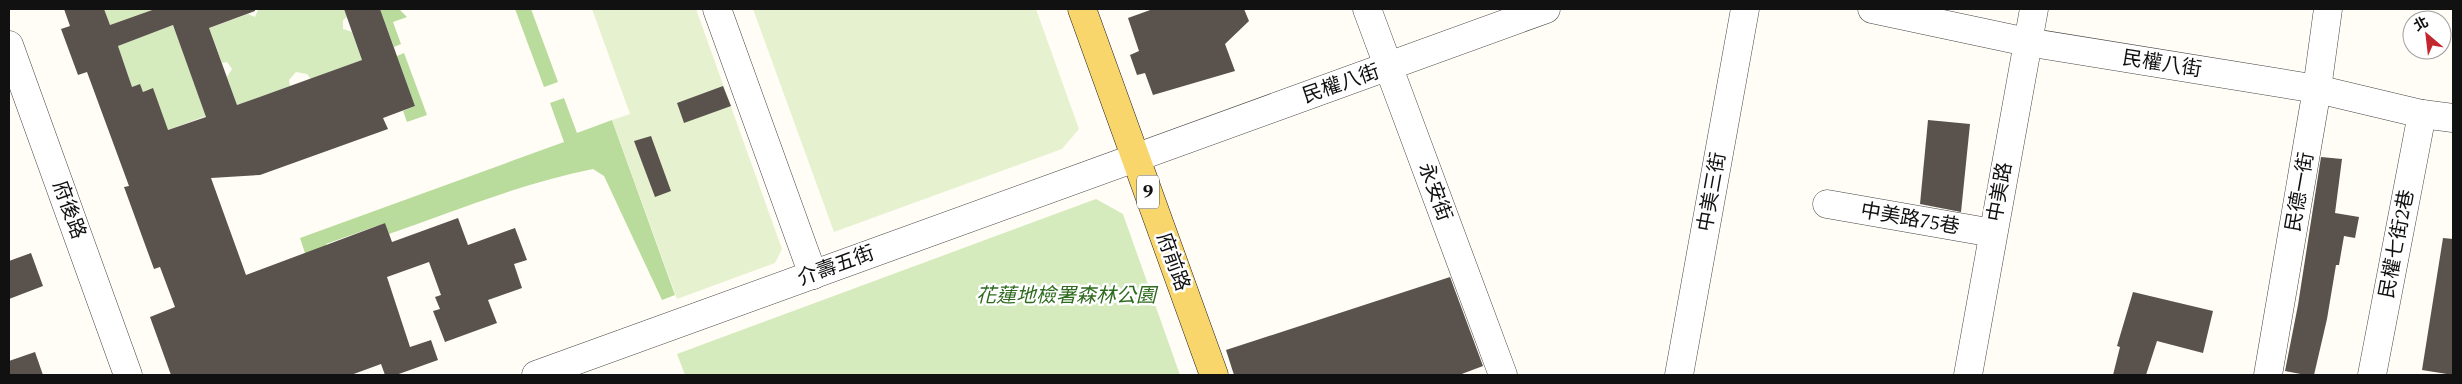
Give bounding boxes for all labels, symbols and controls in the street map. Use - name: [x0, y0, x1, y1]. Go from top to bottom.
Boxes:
- north arrow: [2402, 10, 2452, 60]
- text: 北: [2410, 11, 2432, 37]
- street label: 民權八街: [2120, 43, 2204, 85]
- street label: 民權八街: [1298, 57, 1384, 111]
- street label: 中美三街: [1690, 150, 1734, 234]
- street label: 民德一街: [2278, 150, 2322, 234]
- street label: 永安街: [1411, 159, 1459, 225]
- street label: 中美路: [1980, 160, 2020, 224]
- road number: 9: [1137, 176, 1159, 208]
- street label: 府後路: [45, 177, 93, 243]
- street label: 民權七街2巷: [2372, 187, 2422, 301]
- street label: 中美路75巷: [1858, 196, 1962, 242]
- street label: 府前路: [1149, 229, 1197, 295]
- street label: 介壽五街: [793, 238, 879, 294]
- park label: 花蓮地檢署森林公園: [976, 281, 1159, 311]

